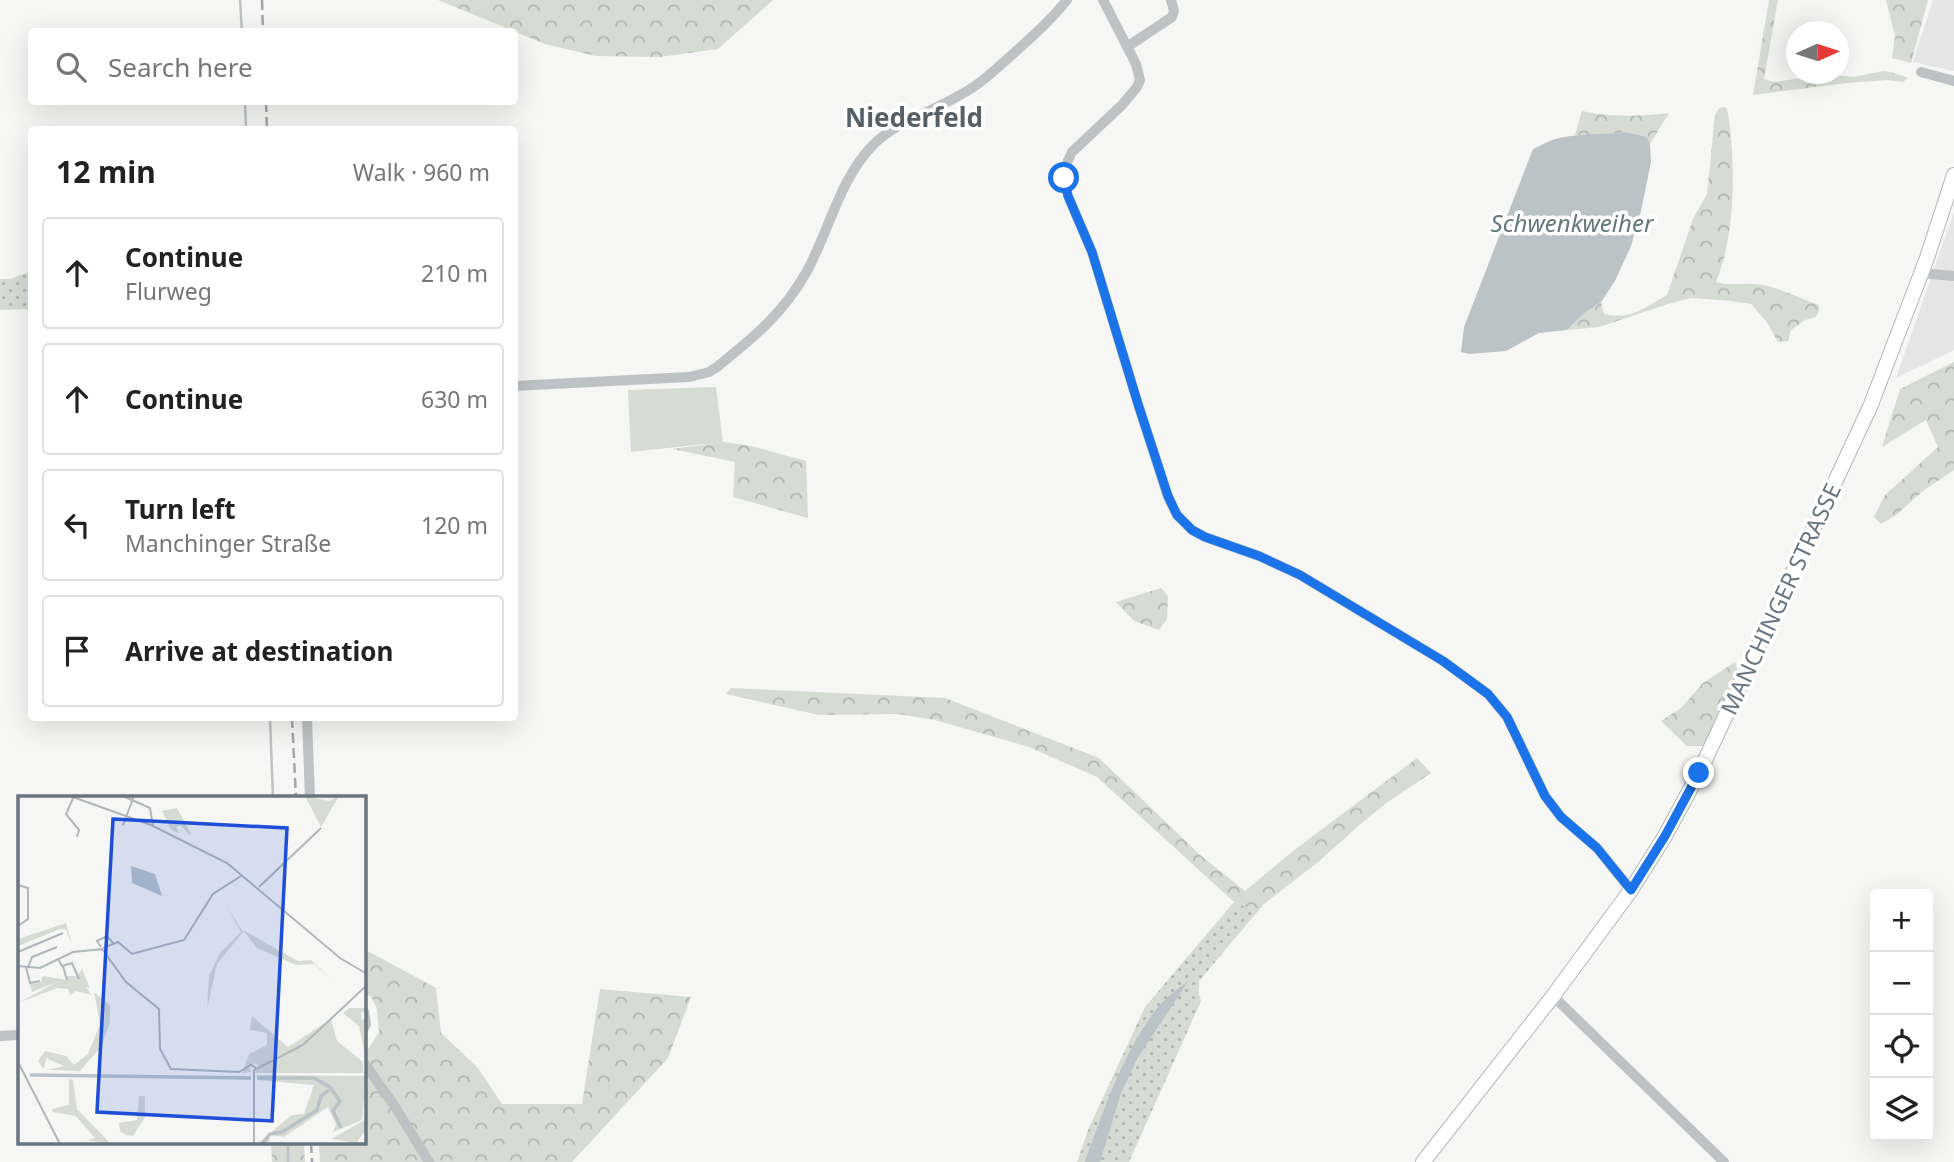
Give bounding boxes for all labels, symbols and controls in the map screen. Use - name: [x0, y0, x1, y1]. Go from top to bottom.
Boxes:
- north arrow: [1786, 21, 1849, 84]
- search box: [28, 28, 518, 105]
- icon: search: [52, 48, 90, 86]
- text: Search here: [108, 49, 253, 85]
- district label: Niederfeld: [845, 99, 983, 135]
- text: 12 min: [56, 151, 156, 192]
- text: Walk · 960 m: [353, 156, 490, 188]
- route start: [1048, 162, 1079, 193]
- water label: Schwenkweiher: [1491, 206, 1655, 239]
- text: Continue: [125, 239, 243, 275]
- icon: ahead: [58, 254, 96, 292]
- text: 210 m: [421, 257, 488, 289]
- text: Flurweg: [125, 275, 212, 307]
- icon: ahead: [58, 380, 96, 418]
- text: Continue: [125, 381, 243, 417]
- text: 630 m: [421, 383, 488, 415]
- street label: MANCHINGER STRASSE: [1712, 478, 1848, 720]
- text: Turn left: [125, 491, 236, 527]
- icon: left: [58, 506, 96, 544]
- text: 120 m: [421, 509, 488, 541]
- text: Manchinger Straße: [125, 527, 331, 559]
- icon: arrive: [58, 632, 96, 670]
- text: Arrive at destination: [125, 633, 394, 669]
- route end: [1683, 757, 1714, 788]
- inset map: [18, 796, 366, 1144]
- map controls: [1870, 889, 1933, 1141]
- button: +: [1870, 889, 1933, 952]
- button: −: [1870, 952, 1933, 1015]
- button: locate: [1870, 1015, 1933, 1078]
- button: layers: [1870, 1078, 1933, 1141]

